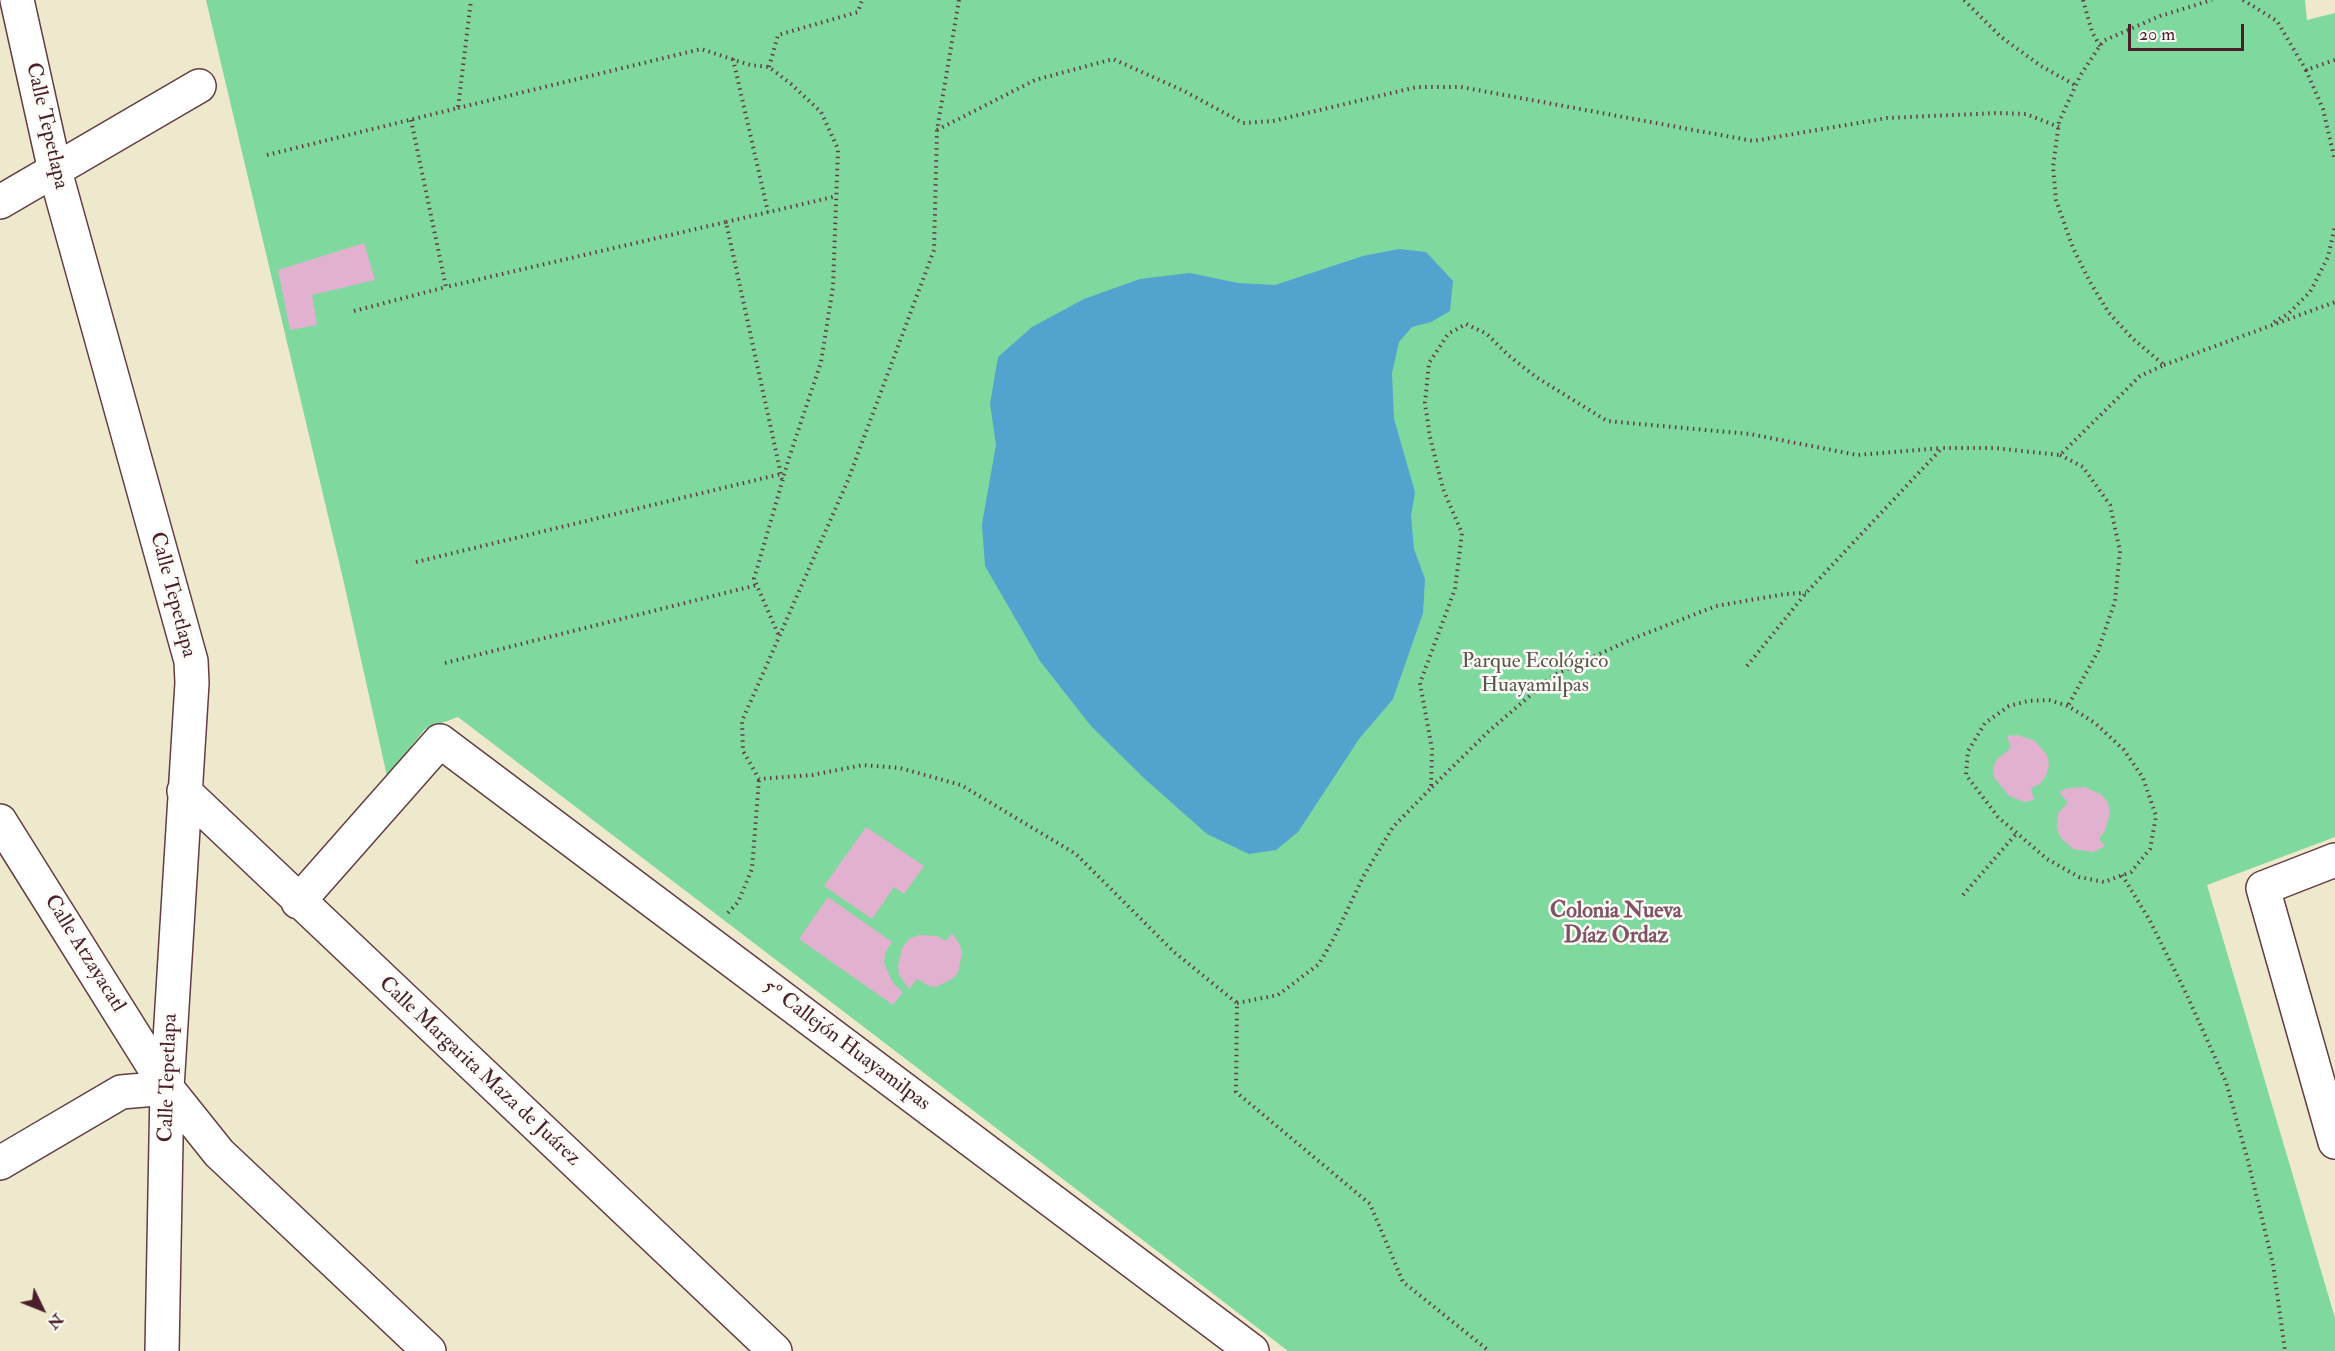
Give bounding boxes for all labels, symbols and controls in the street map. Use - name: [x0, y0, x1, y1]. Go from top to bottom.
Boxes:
- scale bar: [2131, 12, 2246, 50]
- text: 20 m: [2139, 23, 2175, 46]
- street label: Calle Tepetlapa: [19, 60, 73, 192]
- street label: Calle Tepetlapa: [143, 529, 201, 661]
- park label: Parque Ecológico Huayamilpas: [1462, 649, 1608, 699]
- street label: Calle Atzayacatl: [38, 891, 130, 1017]
- district label: Colonia Nueva Díaz Ordaz: [1550, 899, 1682, 950]
- street label: Calle Margarita Maza de Juárez: [373, 972, 585, 1172]
- street label: 5º Callejón Huayamilpas: [757, 975, 935, 1117]
- street label: Calle Tepetlapa: [154, 1013, 184, 1143]
- north arrow: [12, 1279, 72, 1339]
- text: N: [43, 1309, 67, 1333]

